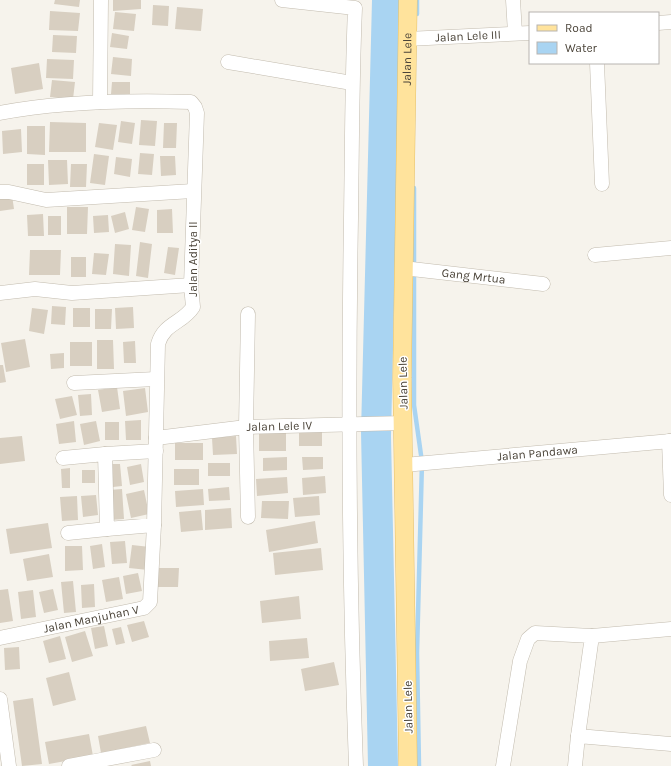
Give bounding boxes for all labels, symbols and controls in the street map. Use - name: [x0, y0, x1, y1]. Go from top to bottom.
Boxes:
- legend: [529, 12, 659, 64]
- text: Road: [565, 21, 593, 35]
- street label: Jalan Lele III: [435, 27, 501, 45]
- street label: Jalan Lele: [400, 33, 414, 86]
- text: Water: [565, 41, 598, 55]
- street label: Jalan Aditya II: [186, 221, 200, 297]
- street label: Gang Mrtua: [441, 265, 506, 287]
- street label: Jalan Lele: [396, 356, 410, 410]
- street label: Jalan Lele IV: [246, 418, 313, 434]
- street label: Jalan Pandawa: [496, 442, 578, 464]
- street label: Jalan Manjuhan V: [42, 602, 140, 636]
- street label: Jalan Lele: [401, 680, 415, 734]

